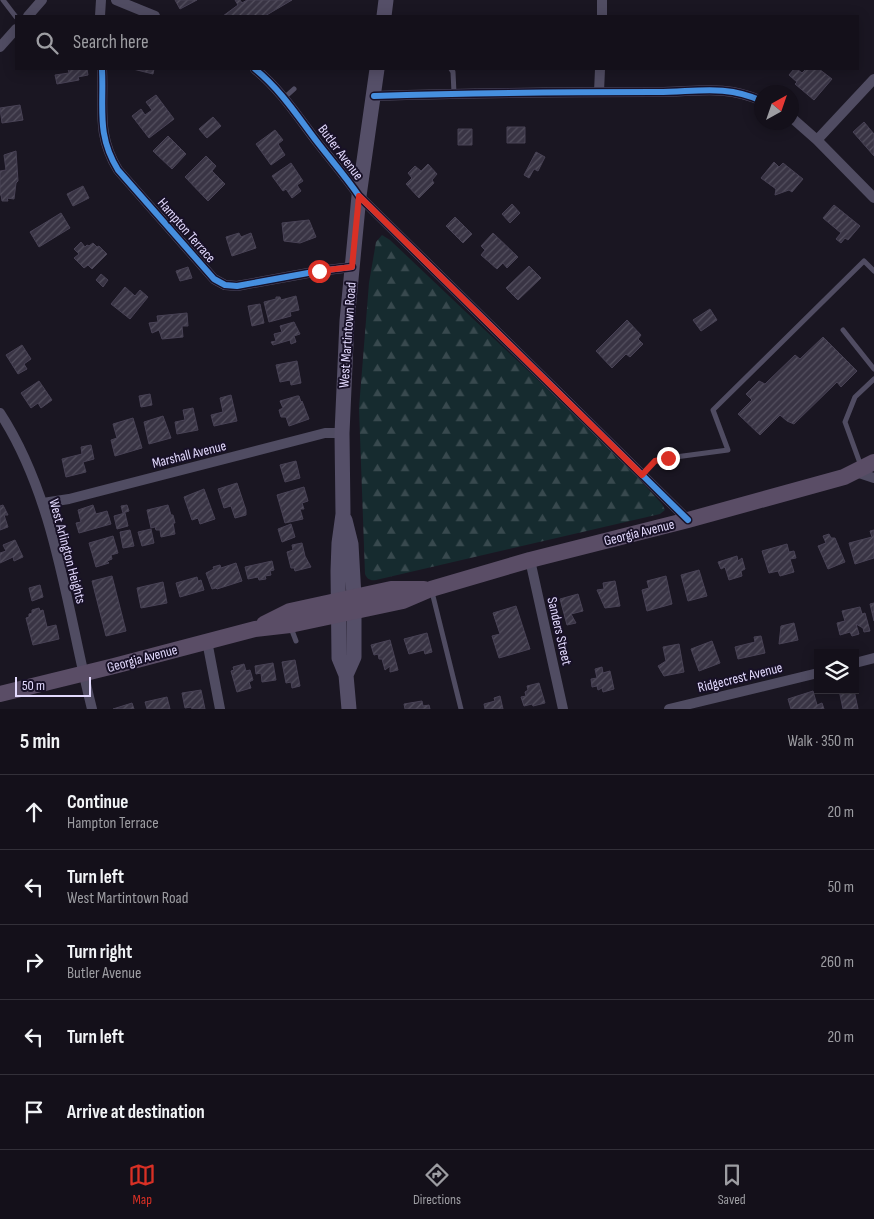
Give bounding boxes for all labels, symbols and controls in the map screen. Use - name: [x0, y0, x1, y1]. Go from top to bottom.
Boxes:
- search box: [15, 15, 859, 70]
- icon: search: [33, 29, 61, 57]
- text: Search here: [73, 31, 149, 54]
- north arrow: [754, 85, 799, 130]
- street label: Butler Avenue: [314, 121, 367, 183]
- street label: Hampton Terrace: [154, 194, 219, 266]
- route start: [308, 260, 331, 283]
- street label: West Martintown Road: [335, 281, 360, 389]
- street label: Marshall Avenue: [150, 437, 228, 472]
- route end: [657, 447, 680, 470]
- street label: West Arlington Heights: [45, 497, 90, 605]
- street label: Georgia Avenue: [602, 516, 676, 549]
- street label: Sanders Street: [543, 595, 576, 667]
- street label: Georgia Avenue: [105, 641, 179, 676]
- map controls: [814, 649, 859, 694]
- button: layers: [814, 649, 859, 694]
- street label: Ridgecrest Avenue: [696, 659, 784, 696]
- scale bar: [15, 674, 91, 697]
- text: 50 m: [22, 677, 45, 694]
- text: 5 min: [20, 729, 60, 754]
- text: Walk · 350 m: [787, 732, 854, 751]
- text: Continue: [67, 791, 128, 814]
- icon: ahead: [20, 798, 48, 826]
- text: 20 m: [827, 803, 854, 822]
- text: Hampton Terrace: [67, 814, 159, 833]
- text: Turn left: [67, 866, 124, 889]
- icon: left: [20, 873, 48, 901]
- text: 50 m: [828, 878, 854, 897]
- text: West Martintown Road: [67, 889, 188, 908]
- text: Turn right: [67, 941, 132, 964]
- icon: right: [20, 948, 48, 976]
- text: 260 m: [820, 953, 854, 972]
- text: Butler Avenue: [67, 964, 141, 983]
- icon: left: [20, 1023, 48, 1051]
- text: Turn left: [67, 1026, 124, 1049]
- text: 20 m: [827, 1028, 854, 1047]
- icon: arrive: [20, 1098, 48, 1126]
- text: Arrive at destination: [67, 1101, 205, 1124]
- tab: Map: [128, 1161, 156, 1208]
- tab: Directions: [413, 1161, 461, 1208]
- tab: Saved: [718, 1161, 746, 1208]

